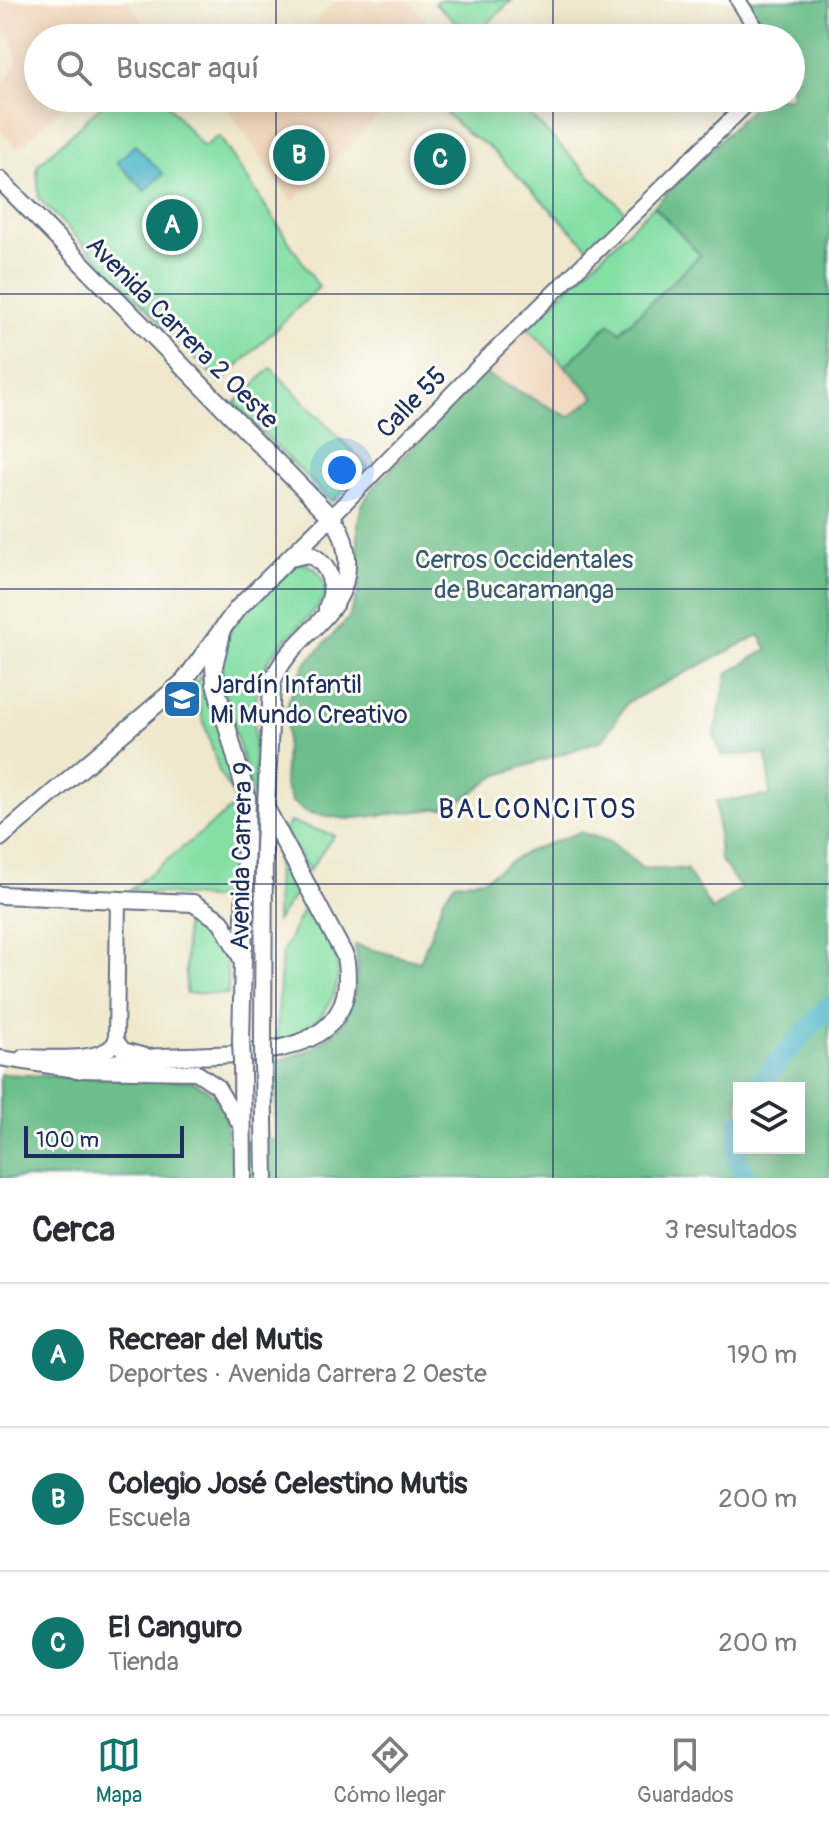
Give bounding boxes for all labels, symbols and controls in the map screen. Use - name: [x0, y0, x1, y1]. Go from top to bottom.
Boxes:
- search box: [24, 24, 805, 112]
- icon: search: [52, 46, 96, 90]
- text: Buscar aquí: [116, 50, 259, 87]
- pin: B: [273, 125, 325, 185]
- pin: C: [414, 129, 466, 189]
- pin: A: [146, 195, 198, 255]
- street label: Avenida Carrera 2 Oeste: [79, 230, 286, 436]
- street label: Calle 55: [370, 360, 454, 445]
- your location: [322, 450, 362, 490]
- park label: Cerros Occidentales de Bucaramanga: [415, 544, 634, 606]
- place label: Jardín Infantil Mi Mundo Creativo: [210, 669, 408, 731]
- school or university icon: Jardín Infantil Mi Mundo Creativo: [161, 678, 203, 720]
- street label: Avenida Carrera 9: [224, 761, 260, 951]
- district label: BALCONCITOS: [438, 792, 638, 827]
- map controls: [733, 1082, 805, 1154]
- button: layers: [733, 1082, 805, 1154]
- scale bar: [24, 1122, 184, 1158]
- text: 100 m: [36, 1126, 99, 1154]
- text: Cerca: [32, 1209, 115, 1252]
- text: 3 resultados: [665, 1214, 797, 1246]
- text: Recrear del Mutis: [108, 1321, 322, 1358]
- text: A: [50, 1339, 66, 1371]
- text: 190 m: [727, 1339, 797, 1371]
- text: Deportes · Avenida Carrera 2 Oeste: [108, 1358, 487, 1390]
- text: Colegio José Celestino Mutis: [108, 1465, 467, 1502]
- text: B: [51, 1483, 65, 1515]
- text: 200 m: [718, 1483, 797, 1515]
- text: Escuela: [108, 1502, 191, 1534]
- text: El Canguro: [108, 1609, 242, 1646]
- text: C: [50, 1627, 66, 1659]
- text: 200 m: [718, 1627, 797, 1659]
- text: Tienda: [108, 1646, 179, 1678]
- tab: Mapa: [96, 1733, 142, 1809]
- tab: Cómo llegar: [334, 1733, 446, 1809]
- tab: Guardados: [637, 1733, 733, 1809]

